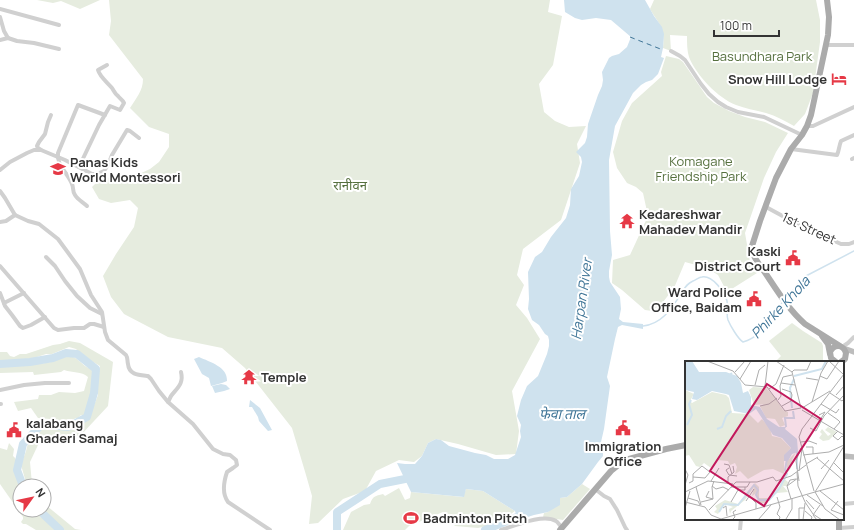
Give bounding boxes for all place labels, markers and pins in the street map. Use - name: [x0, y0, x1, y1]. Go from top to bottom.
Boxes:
- place label: Snow Hill Lodge: [728, 70, 827, 88]
- hotel icon: Snow Hill Lodge: [830, 70, 848, 88]
- place label: Panas Kids World Montessori: [70, 153, 181, 186]
- school or university icon: Panas Kids World Montessori: [49, 160, 67, 178]
- place label: Kedareshwar Mahadev Mandir: [639, 205, 742, 238]
- temple icon: Kedareshwar Mahadev Mandir: [618, 212, 636, 230]
- place label: Kaski District Court: [694, 242, 781, 275]
- public building icon: Kaski District Court: [784, 249, 802, 267]
- place label: Ward Police Office, Baidam: [651, 283, 742, 316]
- public building icon: Ward Police Office, Baidam: [745, 290, 763, 308]
- temple icon: Temple: [240, 368, 258, 386]
- place label: Temple: [261, 368, 307, 386]
- place label: kalabang Ghaderi Samaj: [26, 414, 117, 447]
- public building icon: Immigration Office: [614, 419, 632, 437]
- public building icon: kalabang Ghaderi Samaj: [5, 421, 23, 439]
- place label: Immigration Office: [585, 437, 661, 470]
- sports icon: Badminton Pitch: [402, 509, 420, 527]
- place label: Badminton Pitch: [423, 509, 527, 527]

